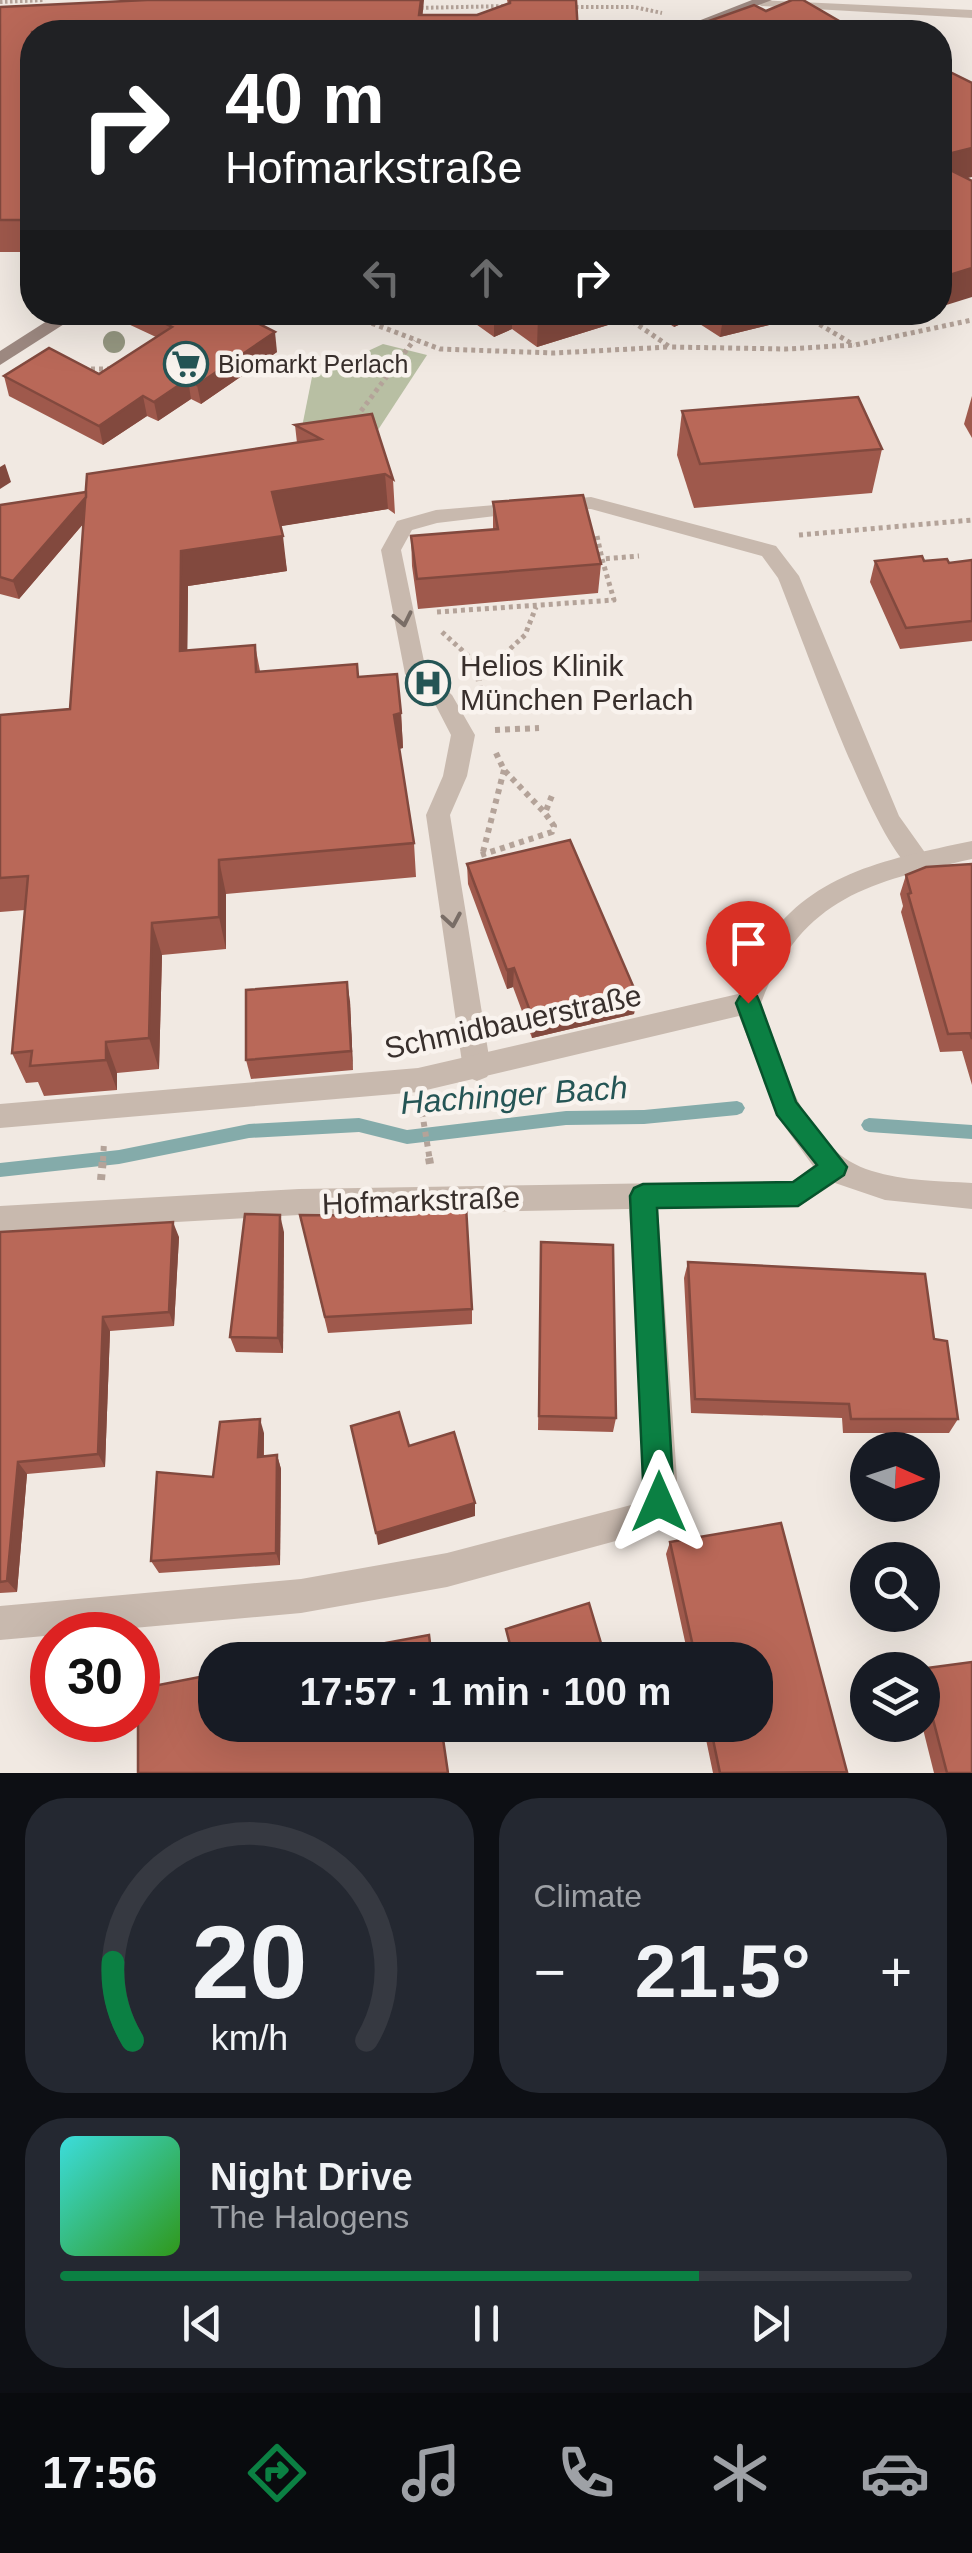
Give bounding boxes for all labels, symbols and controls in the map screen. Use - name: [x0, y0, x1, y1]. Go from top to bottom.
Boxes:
- icon: right: [60, 60, 190, 190]
- text: 40 m: [225, 60, 385, 138]
- text: Hofmarkstraße: [225, 142, 523, 193]
- icon: left: [354, 250, 409, 305]
- icon: ahead: [459, 250, 514, 305]
- icon: right: [564, 250, 619, 305]
- supermarket icon: Biomarkt Perlach: [163, 341, 209, 387]
- place label: Biomarkt Perlach: [218, 350, 408, 378]
- one-way arrow: [391, 610, 412, 627]
- place label: Helios Klinik München Perlach: [460, 649, 693, 716]
- hospital icon: Helios Klinik München Perlach: [405, 660, 451, 706]
- pin: [706, 901, 791, 1004]
- one-way arrow: [441, 912, 462, 928]
- icon: arrive: [721, 916, 776, 971]
- street label: Schmidbauerstraße: [381, 978, 644, 1065]
- water label: Hachinger Bach: [399, 1069, 629, 1121]
- street label: Hofmarkstraße: [321, 1181, 521, 1220]
- north arrow: [850, 1432, 940, 1522]
- map controls: [850, 1432, 940, 1742]
- position arrow: [607, 1450, 711, 1554]
- button: search: [850, 1542, 940, 1632]
- speed limit sign: 30: [30, 1612, 160, 1742]
- button: layers: [850, 1652, 940, 1742]
- text: 17:57 · 1 min · 100 m: [300, 1671, 671, 1713]
- text: Climate: [534, 1878, 642, 1914]
- text: 20: [191, 1904, 307, 2020]
- text: 21.5°: [635, 1929, 811, 2013]
- text: −: [534, 1941, 566, 2003]
- text: +: [880, 1941, 912, 2003]
- text: km/h: [211, 2018, 288, 2058]
- text: Night Drive: [210, 2156, 413, 2198]
- text: The Halogens: [210, 2199, 409, 2235]
- icon: previous: [175, 2296, 230, 2351]
- icon: pause: [459, 2296, 514, 2351]
- icon: next: [743, 2296, 798, 2351]
- icon: directions: [242, 2438, 312, 2508]
- icon: music: [396, 2438, 466, 2508]
- icon: phone: [551, 2438, 621, 2508]
- icon: climate: [705, 2438, 775, 2508]
- icon: car: [860, 2438, 930, 2508]
- text: 17:56: [42, 2447, 157, 2498]

